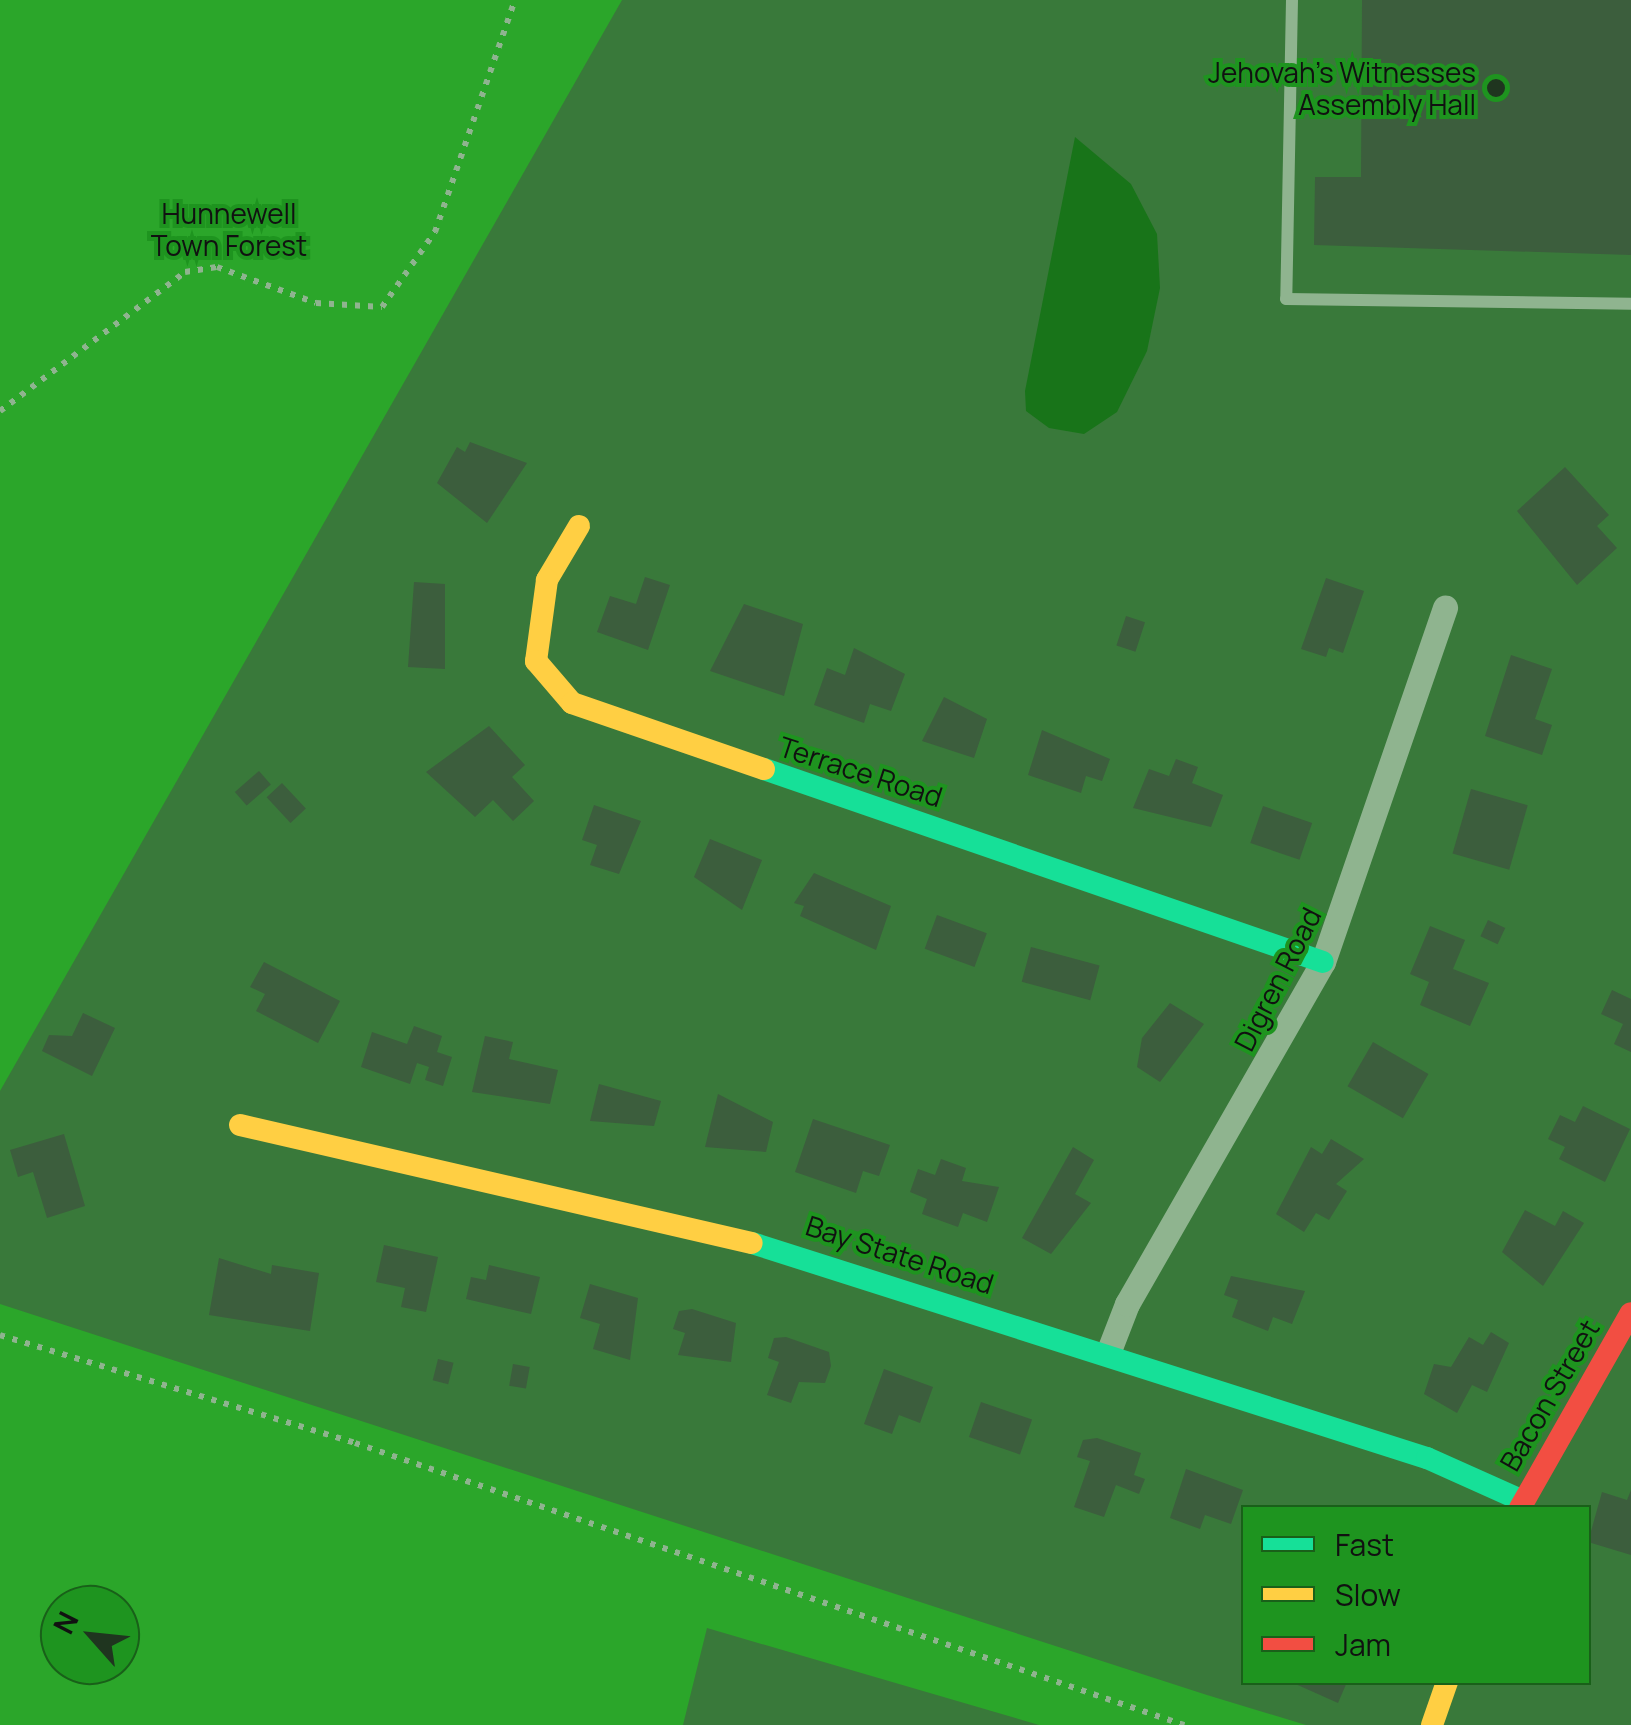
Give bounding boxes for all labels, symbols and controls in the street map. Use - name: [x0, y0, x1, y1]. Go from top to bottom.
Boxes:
- place label: Jehovah's Witnesses Assembly Hall: [1208, 55, 1476, 121]
- marker: Jehovah's Witnesses Assembly Hall: [1485, 77, 1507, 99]
- park label: Hunnewell Town Forest: [151, 196, 307, 262]
- street label: Terrace Road: [775, 729, 947, 813]
- street label: Digren Road: [1227, 902, 1327, 1056]
- street label: Bay State Road: [802, 1208, 998, 1300]
- street label: Bacon Street: [1492, 1313, 1606, 1477]
- legend: [1241, 1505, 1591, 1685]
- text: Fast: [1335, 1524, 1394, 1565]
- text: Slow: [1335, 1574, 1401, 1615]
- north arrow: [40, 1585, 140, 1685]
- text: N: [44, 1605, 87, 1640]
- text: Jam: [1335, 1624, 1391, 1665]

